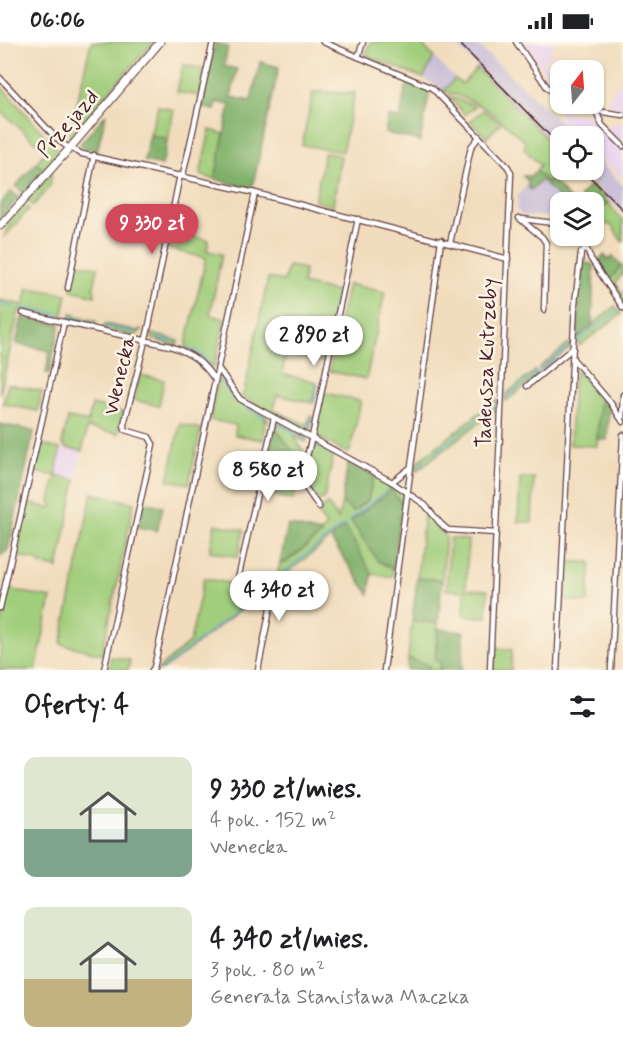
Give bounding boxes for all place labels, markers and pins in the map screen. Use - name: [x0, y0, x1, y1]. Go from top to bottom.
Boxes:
- pin: 9 330 zł: [90, 204, 214, 255]
- pin: 2 890 zł: [252, 316, 376, 367]
- pin: 8 580 zł: [206, 451, 330, 502]
- pin: 4 340 zł: [217, 571, 341, 622]

